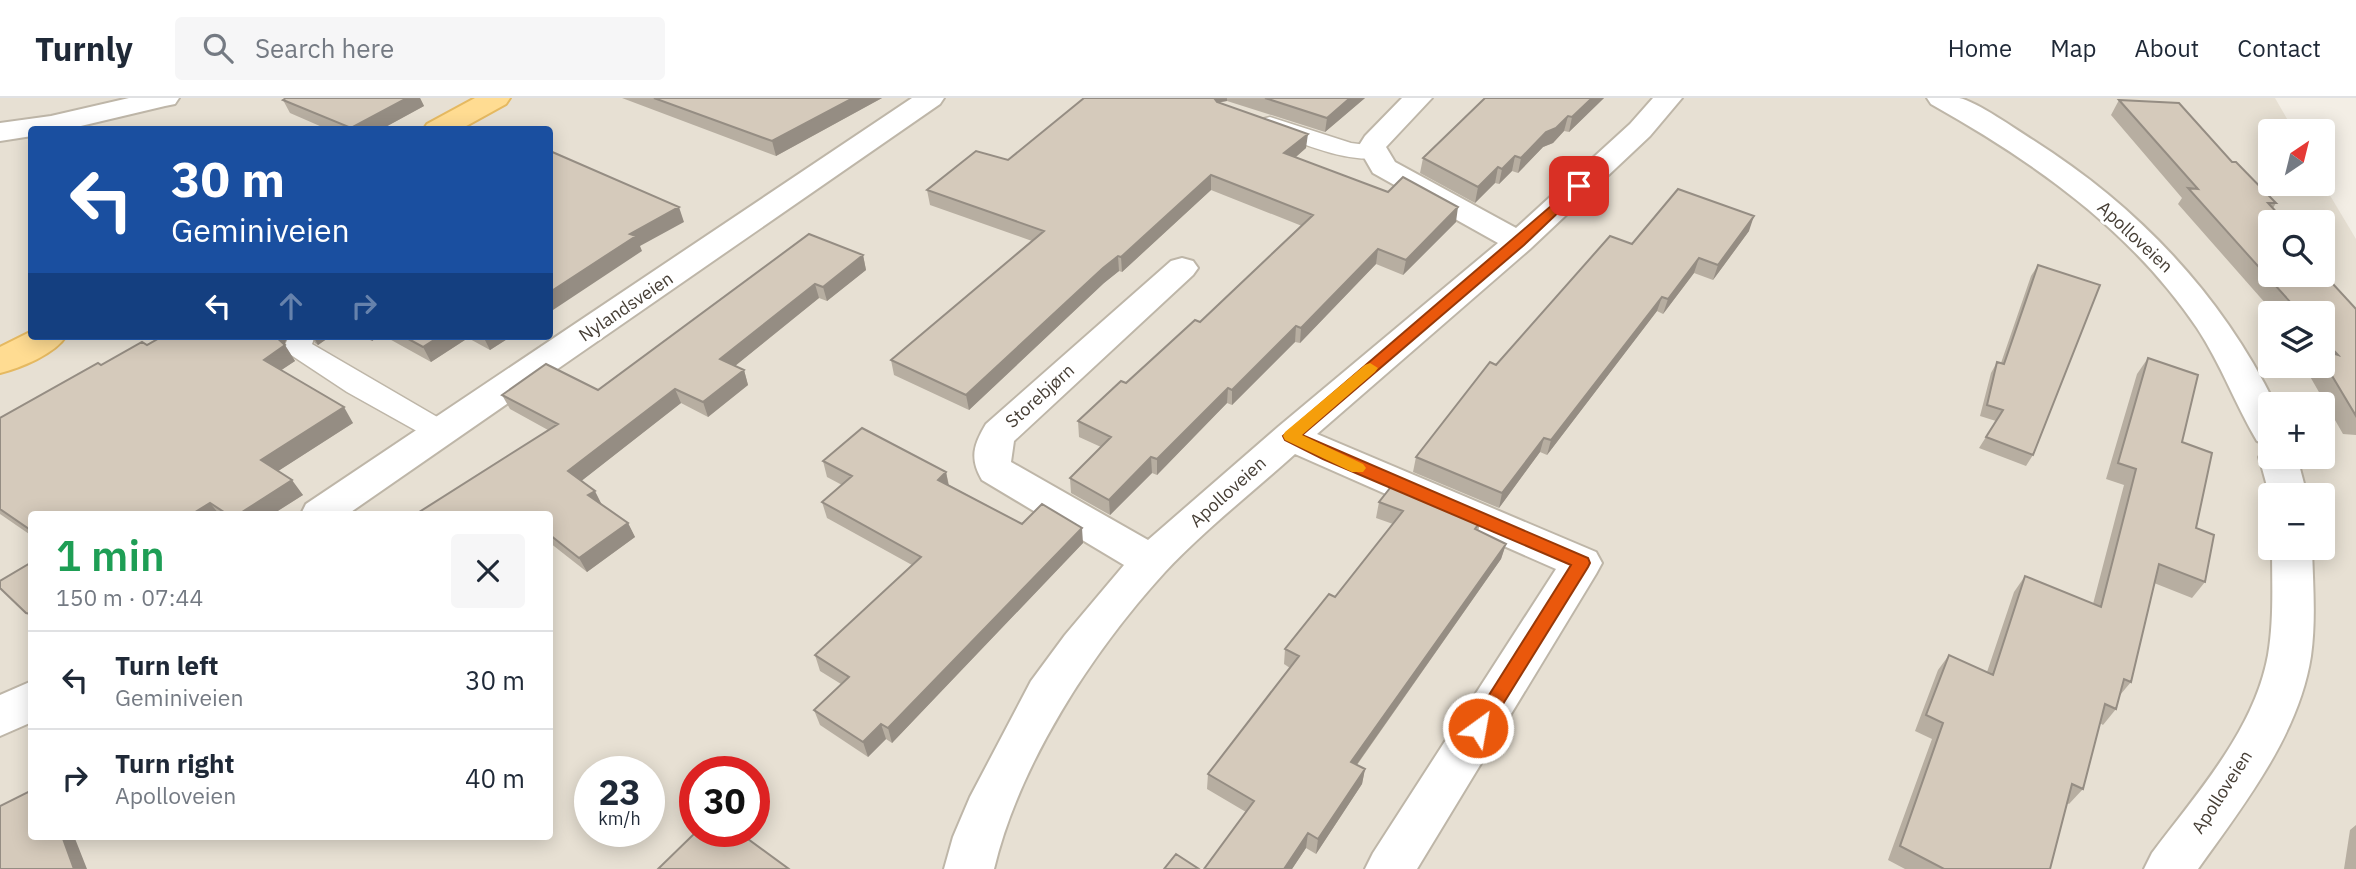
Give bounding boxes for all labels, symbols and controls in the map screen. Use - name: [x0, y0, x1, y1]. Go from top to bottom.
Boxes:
- search box: [175, 17, 665, 80]
- text: Turnly: [35, 27, 133, 70]
- icon: search: [199, 29, 237, 67]
- text: Search here: [255, 31, 394, 65]
- text: Home: [1948, 32, 2012, 64]
- text: Map: [2050, 32, 2096, 64]
- text: About: [2134, 32, 2199, 64]
- text: Contact: [2237, 32, 2321, 64]
- north arrow: [2258, 119, 2334, 196]
- map controls: [2258, 119, 2335, 560]
- text: 30 m: [171, 147, 285, 210]
- icon: left: [56, 154, 147, 245]
- pin: [1549, 156, 1609, 216]
- icon: arrive: [1560, 167, 1598, 205]
- street label: Apolloveien: [2093, 196, 2178, 277]
- text: Geminiveien: [171, 209, 350, 251]
- button: search: [2258, 210, 2335, 287]
- street label: Nylandsveien: [574, 267, 677, 346]
- icon: left: [199, 287, 237, 325]
- icon: ahead: [272, 287, 310, 325]
- icon: right: [345, 287, 383, 325]
- button: layers: [2258, 301, 2335, 378]
- street label: Storebjørn: [1000, 359, 1079, 433]
- button: +: [2258, 392, 2335, 469]
- street label: Apolloveien: [1185, 451, 1271, 532]
- button: −: [2258, 483, 2335, 560]
- text: 1 min: [56, 528, 165, 583]
- button: close: [451, 534, 525, 608]
- text: 150 m · 07:44: [56, 582, 203, 612]
- text: Turn left: [115, 648, 218, 682]
- icon: left: [56, 661, 94, 699]
- text: 30 m: [465, 663, 525, 697]
- text: Geminiveien: [115, 682, 243, 712]
- position arrow: [1441, 691, 1515, 765]
- text: Turn right: [115, 746, 234, 780]
- street label: Apolloveien: [2186, 746, 2257, 838]
- speed limit sign: 30: [679, 756, 770, 847]
- icon: right: [56, 759, 94, 797]
- text: 40 m: [465, 761, 525, 795]
- text: 23: [598, 769, 641, 815]
- text: Apolloveien: [115, 780, 236, 810]
- text: km/h: [598, 807, 641, 830]

